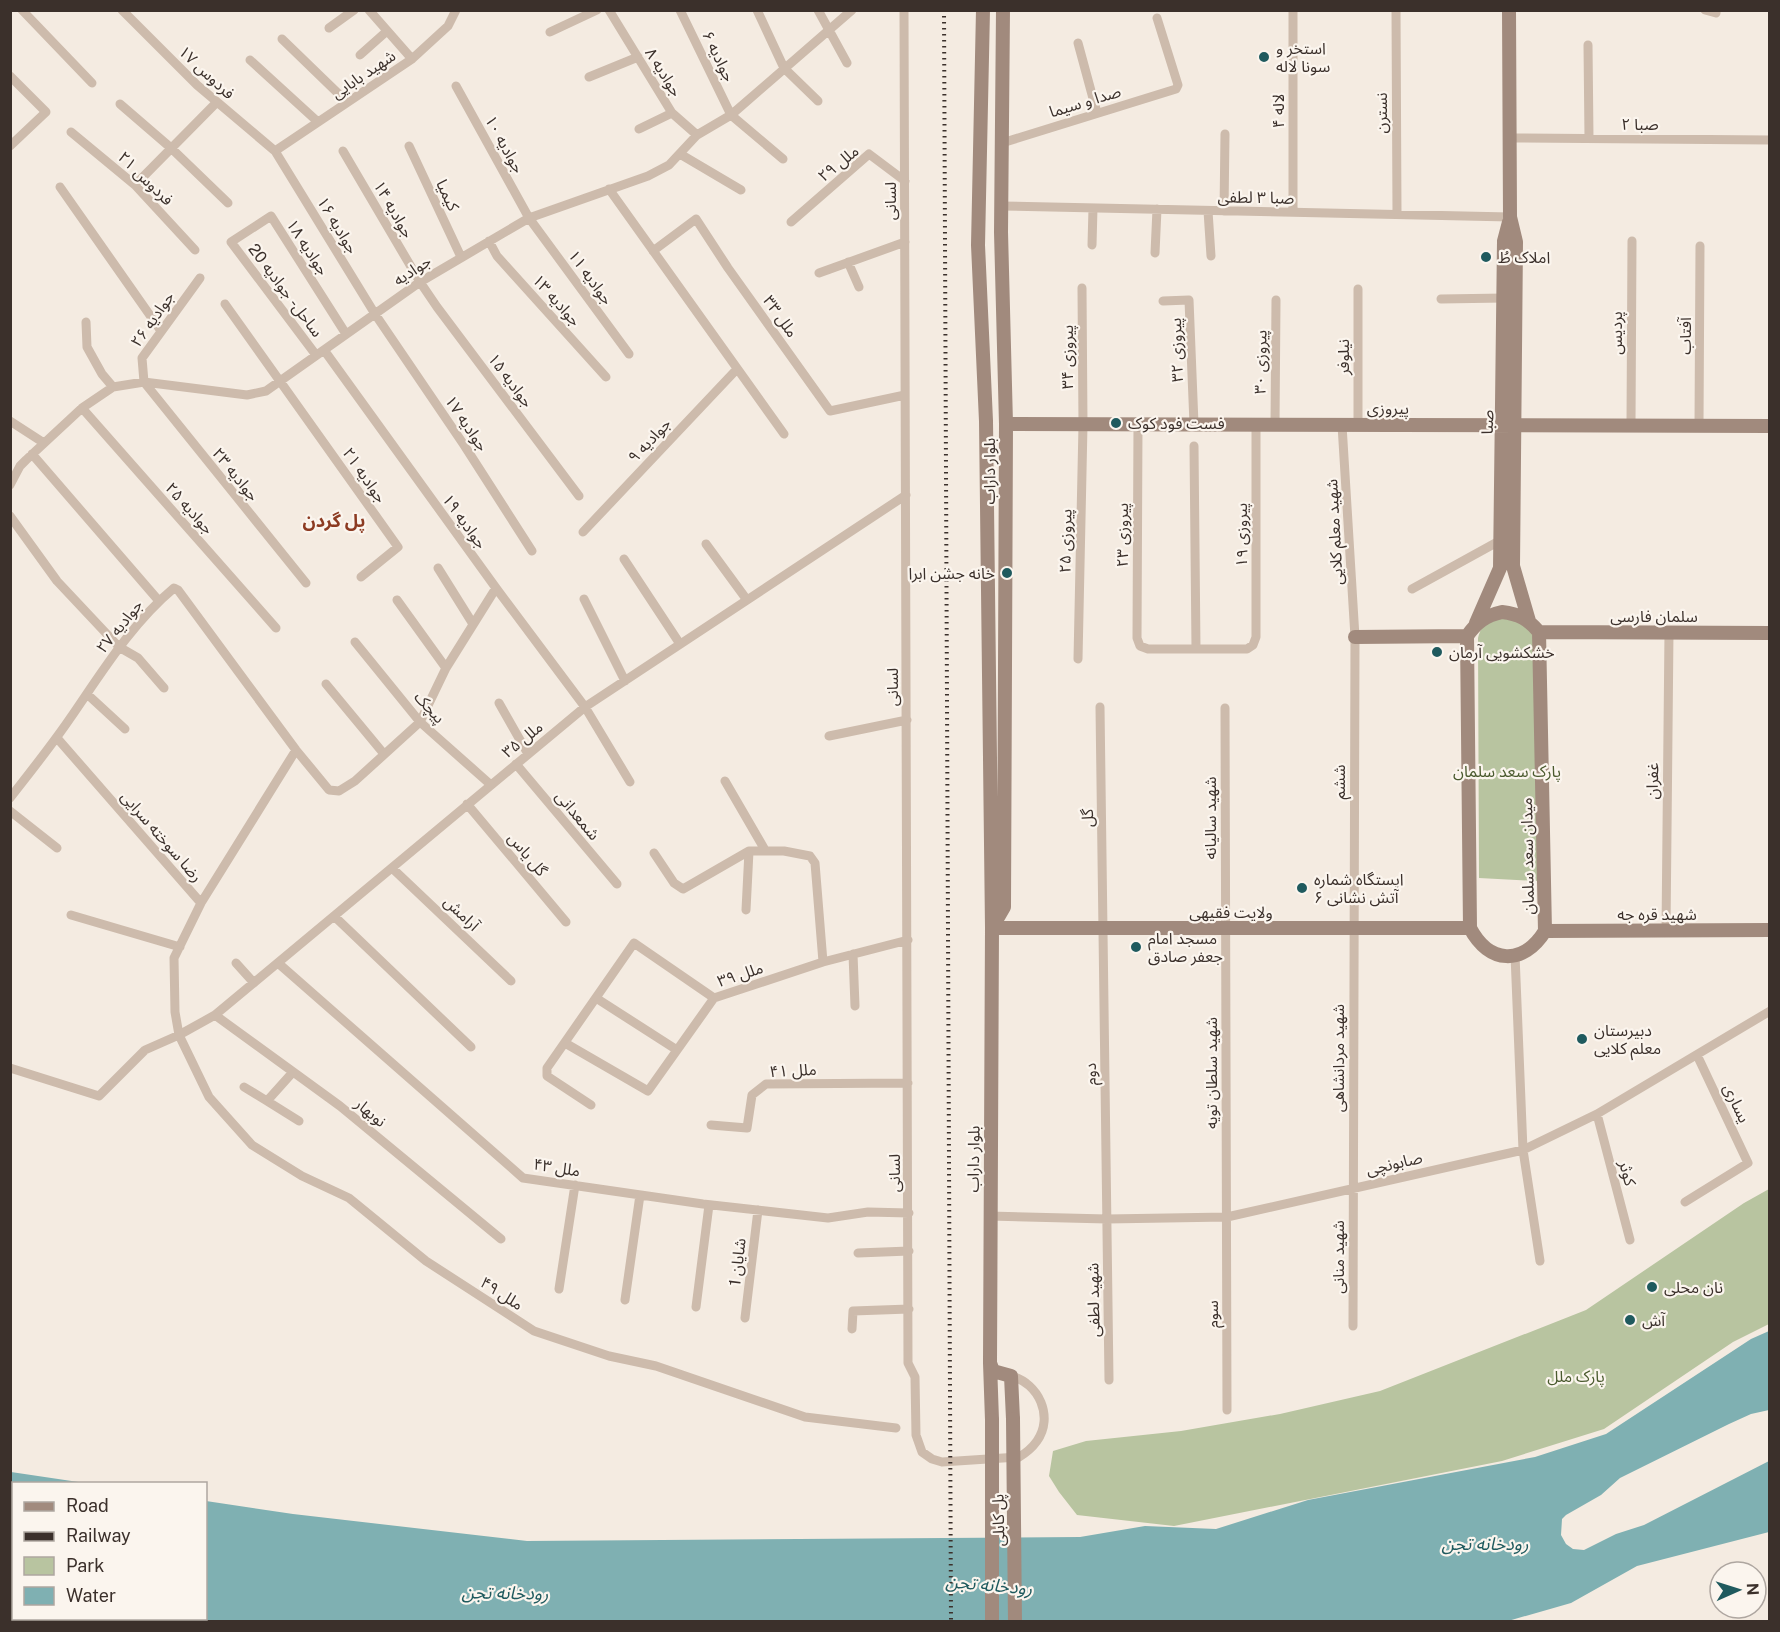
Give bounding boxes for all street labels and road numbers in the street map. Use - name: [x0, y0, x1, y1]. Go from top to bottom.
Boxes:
- street label: جوادیه ۶: [698, 28, 739, 85]
- street label: فردوس ۱۷: [175, 42, 238, 103]
- street label: جوادیه ۸: [641, 44, 686, 100]
- street label: شهید بابایی: [327, 46, 399, 103]
- street label: صدا و سیما: [1047, 82, 1123, 121]
- street label: نسترن: [1372, 92, 1391, 134]
- street label: لاله ۴: [1269, 94, 1288, 128]
- street label: جوادیه ۱۰: [481, 112, 528, 176]
- street label: صبا ۲: [1621, 115, 1659, 134]
- street label: ملل ۲۹: [814, 141, 863, 186]
- street label: فردوس ۲۱: [114, 147, 177, 209]
- street label: کیمیا: [432, 176, 463, 214]
- street label: جوادیه ۱۴: [370, 177, 418, 241]
- street label: لسانی: [881, 182, 900, 220]
- street label: صبا ۳ لطفی: [1217, 187, 1295, 208]
- street label: جوادیه ۱۶: [313, 193, 362, 257]
- street label: جوادیه ۱۸: [282, 216, 333, 279]
- street label: ساحل - جوادیه 20: [244, 240, 327, 341]
- street label: جوادیه ۱۱: [564, 246, 617, 308]
- street label: جوادیه: [390, 251, 435, 290]
- street label: جوادیه ۱۳: [528, 270, 585, 330]
- street label: جوادیه ۲۶: [127, 288, 178, 351]
- street label: ملل ۳۳: [759, 292, 802, 341]
- street label: پردیس: [1607, 311, 1627, 355]
- street label: آفتاب: [1676, 316, 1695, 355]
- street label: پیروزی ۳۲: [1166, 317, 1188, 383]
- street label: پیروزی ۳۴: [1058, 325, 1078, 389]
- street label: پیروزی ۳۰: [1250, 330, 1272, 394]
- street label: نیلوفر: [1334, 339, 1353, 376]
- street label: جوادیه ۱۵: [484, 349, 537, 411]
- street label: جوادیه ۱۷: [441, 392, 492, 455]
- street label: پیروزی: [1367, 399, 1409, 419]
- street label: صبا: [1478, 410, 1497, 434]
- street label: جوادیه ۹: [624, 414, 675, 467]
- street label: بلوار داراب: [980, 438, 999, 504]
- street label: جوادیه ۲۳: [208, 444, 263, 505]
- street label: جوادیه ۲۱: [339, 444, 390, 507]
- street label: جوادیه ۲۵: [161, 478, 218, 538]
- street label: شهید معلم کلایی: [1322, 478, 1350, 585]
- street label: جوادیه ۱۹: [438, 490, 491, 552]
- street label: پیروزی ۲۳: [1113, 503, 1133, 567]
- street label: پیروزی ۱۹: [1232, 503, 1252, 567]
- street label: پیروزی ۲۵: [1055, 509, 1077, 573]
- street label: جوادیه ۲۷: [92, 596, 147, 657]
- street label: سلمان فارسی: [1610, 607, 1698, 626]
- street label: لسانی: [883, 668, 902, 706]
- street label: پیچک: [409, 687, 449, 728]
- street label: ملل ۳۵: [498, 717, 547, 762]
- street label: غفران: [1643, 763, 1662, 800]
- street label: ششم: [1330, 764, 1352, 800]
- street label: شهید سالیانه: [1201, 776, 1220, 860]
- street label: رضا سوخته سرایی: [117, 787, 206, 886]
- street label: شمعدانی: [552, 787, 604, 844]
- street label: میدان سعد سلمان: [1517, 797, 1538, 915]
- street label: گل: [1078, 808, 1097, 827]
- street label: گل یاس: [504, 829, 552, 880]
- street label: آرامش: [440, 892, 484, 936]
- street label: ولایت فقیهی: [1189, 903, 1273, 922]
- street label: شهید قره جه: [1617, 905, 1697, 924]
- street label: ملل ۳۹: [715, 958, 765, 991]
- street label: شهید مردانشاهی: [1329, 1004, 1348, 1112]
- street label: شهید سلطان تویه: [1202, 1017, 1221, 1129]
- street label: ملل ۴۱: [769, 1060, 817, 1081]
- street label: دوم: [1081, 1063, 1103, 1085]
- street label: یساری: [1719, 1081, 1754, 1126]
- street label: نوبهار: [350, 1093, 390, 1131]
- street label: بلوار داراب: [963, 1125, 984, 1193]
- street label: صابونچی: [1364, 1148, 1424, 1180]
- street label: ملل ۴۳: [532, 1154, 582, 1181]
- street label: لسانی: [885, 1154, 904, 1192]
- street label: کوثر: [1615, 1158, 1640, 1188]
- street label: شهید منانی: [1329, 1220, 1348, 1294]
- street label: شایان 1: [725, 1237, 750, 1287]
- street label: شهید لطفی: [1083, 1263, 1104, 1337]
- street label: ملل ۴۹: [477, 1273, 527, 1314]
- street label: سوم: [1203, 1300, 1225, 1328]
- street label: پل کابلی: [989, 1494, 1010, 1546]

